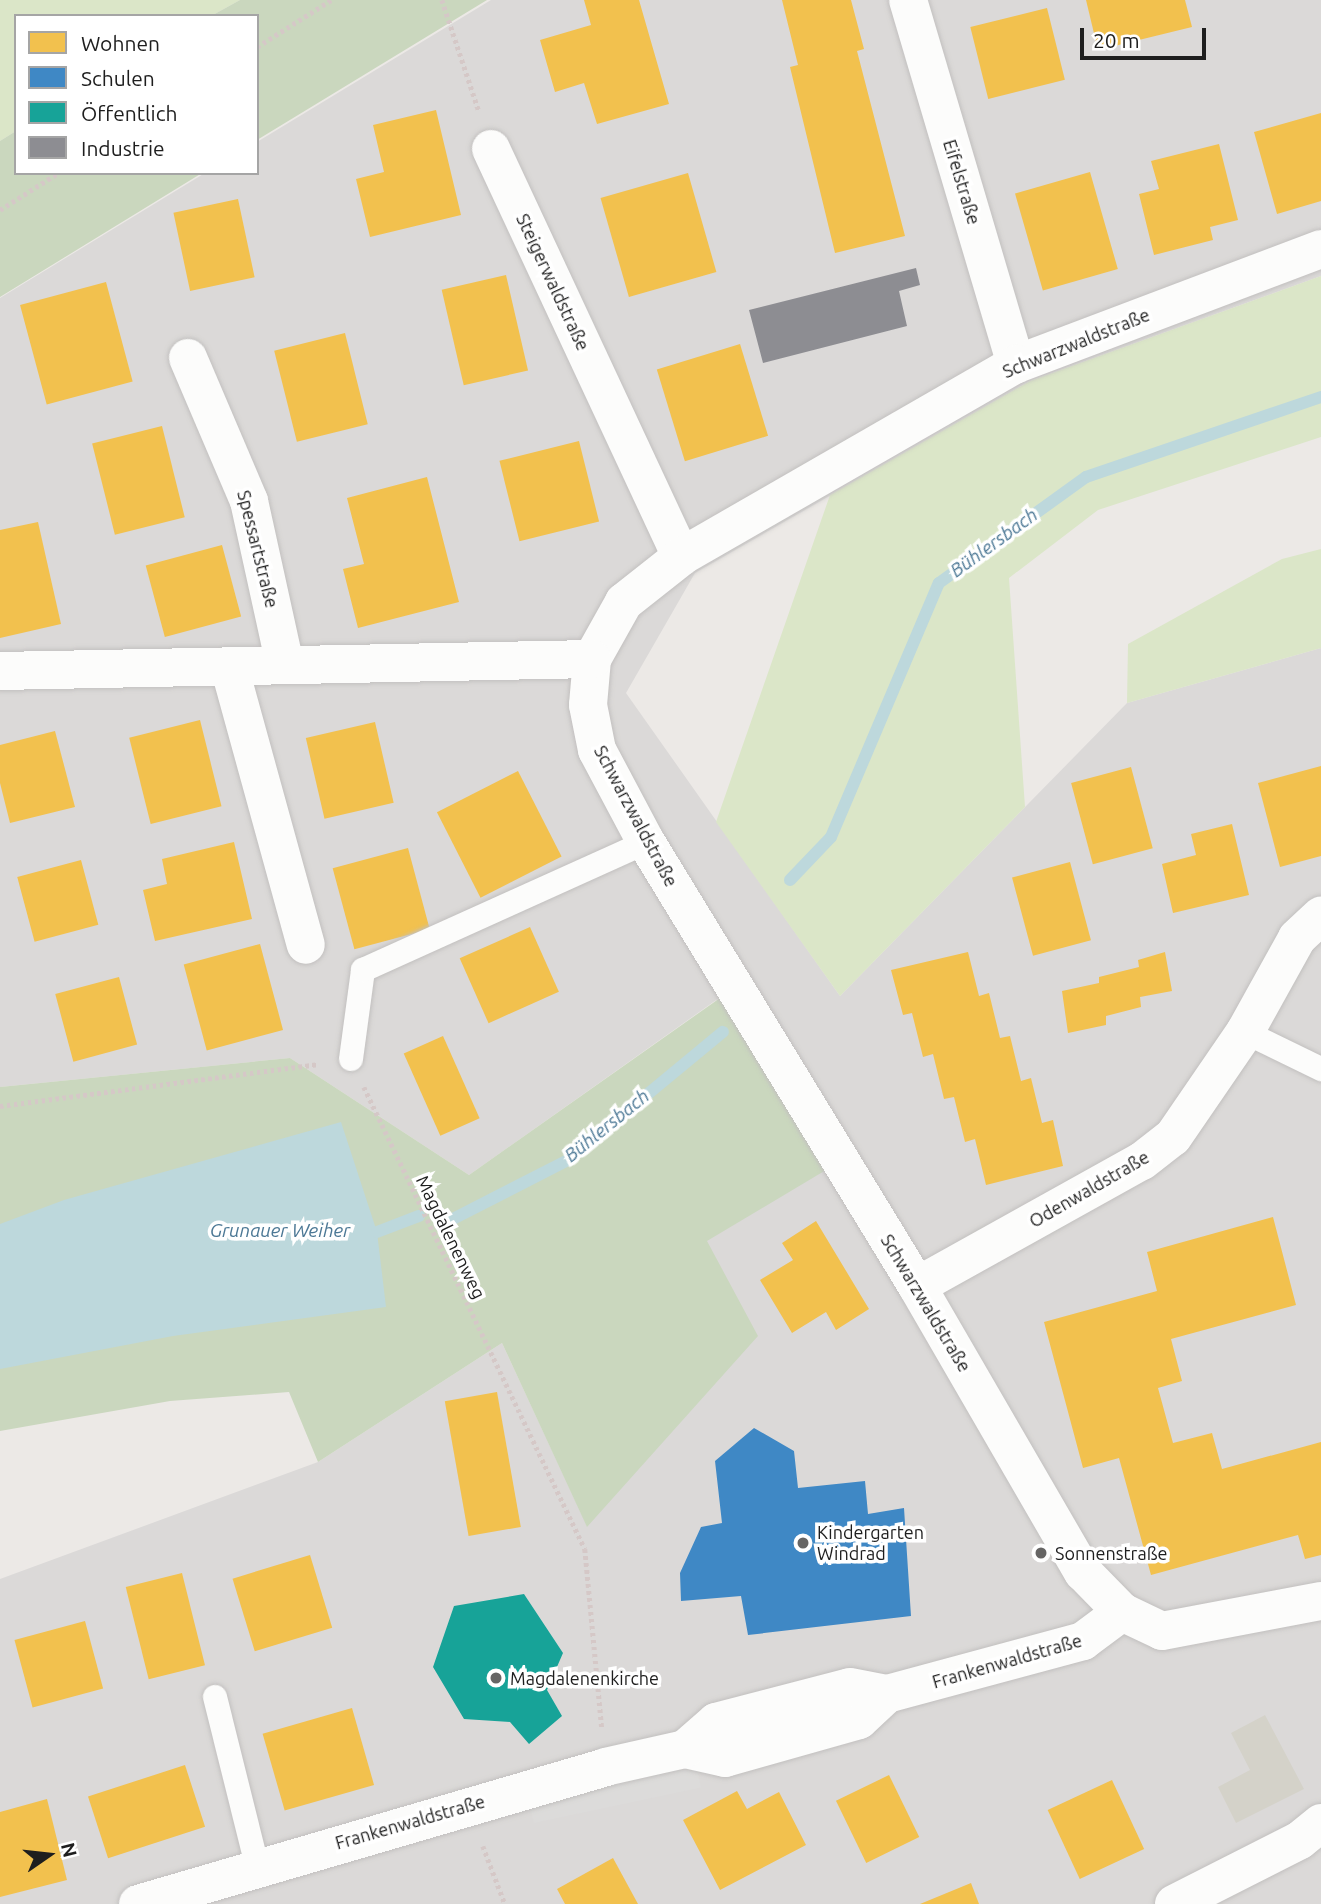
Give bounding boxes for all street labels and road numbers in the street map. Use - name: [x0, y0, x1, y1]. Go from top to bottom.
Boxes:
- street label: Eifelstraße: [939, 137, 985, 227]
- street label: Steigerwaldstraße: [512, 210, 594, 354]
- street label: Schwarzwaldstraße: [999, 304, 1153, 382]
- street label: Spessartstraße: [233, 488, 283, 610]
- street label: Schwarzwaldstraße: [590, 742, 682, 890]
- street label: Odenwaldstraße: [1025, 1146, 1153, 1232]
- street label: Magdalenenweg: [412, 1172, 490, 1302]
- street label: Schwarzwaldstraße: [876, 1230, 976, 1376]
- street label: Frankenwaldstraße: [930, 1629, 1084, 1693]
- street label: Frankenwaldstraße: [333, 1790, 487, 1854]

